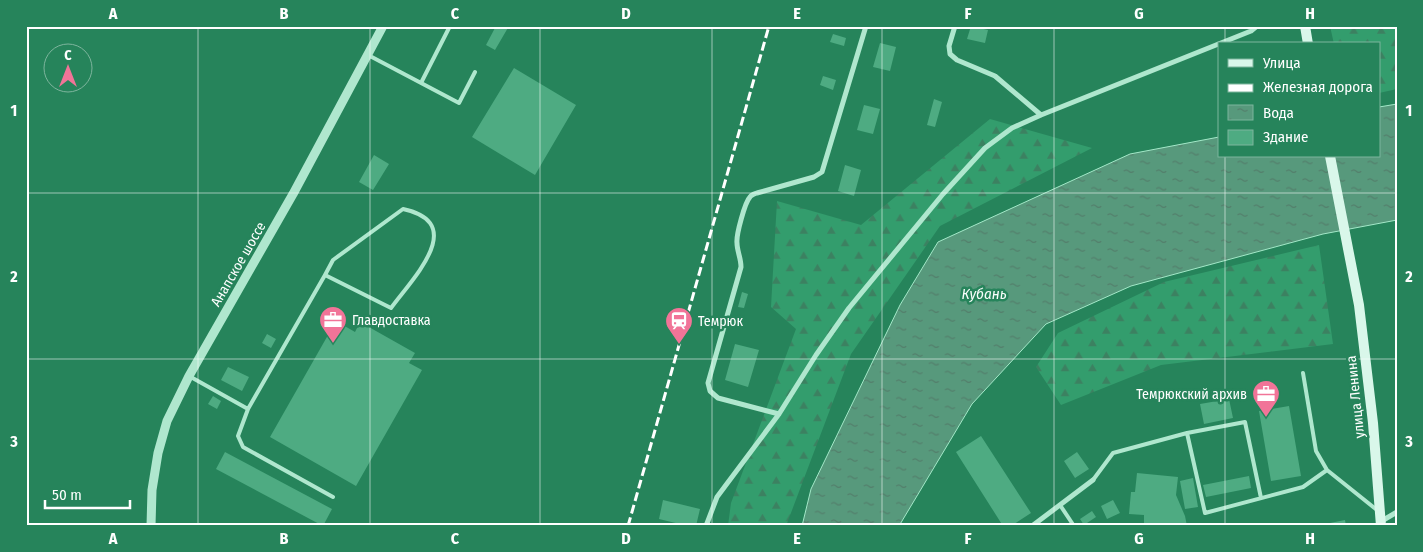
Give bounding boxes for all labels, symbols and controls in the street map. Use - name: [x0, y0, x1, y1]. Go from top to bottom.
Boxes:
- text: A: [108, 4, 118, 23]
- text: B: [280, 4, 289, 23]
- text: C: [451, 4, 460, 23]
- text: D: [621, 4, 631, 23]
- text: E: [793, 4, 801, 23]
- text: F: [964, 4, 972, 23]
- text: G: [1134, 4, 1144, 23]
- text: H: [1305, 4, 1315, 23]
- north arrow: [42, 42, 92, 92]
- legend: [1218, 42, 1380, 158]
- text: С: [64, 47, 72, 64]
- text: Улица: [1262, 54, 1301, 72]
- text: Железная дорога: [1263, 78, 1373, 96]
- text: 1: [11, 101, 17, 120]
- text: 1: [1406, 101, 1412, 120]
- text: Вода: [1263, 104, 1294, 122]
- text: Здание: [1263, 128, 1309, 146]
- street label: Анапское шоссе: [207, 219, 270, 310]
- text: 2: [9, 267, 18, 286]
- text: 2: [1404, 267, 1413, 286]
- water label: Кубань: [961, 285, 1007, 303]
- office icon: Главдоставка: [318, 305, 348, 344]
- station icon: Темрюк: [664, 306, 694, 345]
- place label: Главдоставка: [352, 312, 431, 329]
- place label: Темрюк: [698, 313, 744, 330]
- street label: улица Ленина: [1343, 355, 1368, 439]
- office icon: Темрюкский архив: [1251, 379, 1281, 418]
- place label: Темрюкский архив: [1136, 386, 1247, 403]
- text: 3: [9, 432, 18, 451]
- text: 3: [1404, 432, 1413, 451]
- scale bar: [45, 477, 130, 509]
- text: 50 m: [52, 486, 82, 504]
- text: A: [108, 529, 118, 548]
- text: B: [280, 529, 289, 548]
- text: C: [451, 529, 460, 548]
- text: D: [621, 529, 631, 548]
- text: E: [793, 529, 801, 548]
- text: F: [964, 529, 972, 548]
- text: G: [1134, 529, 1144, 548]
- text: H: [1305, 529, 1315, 548]

